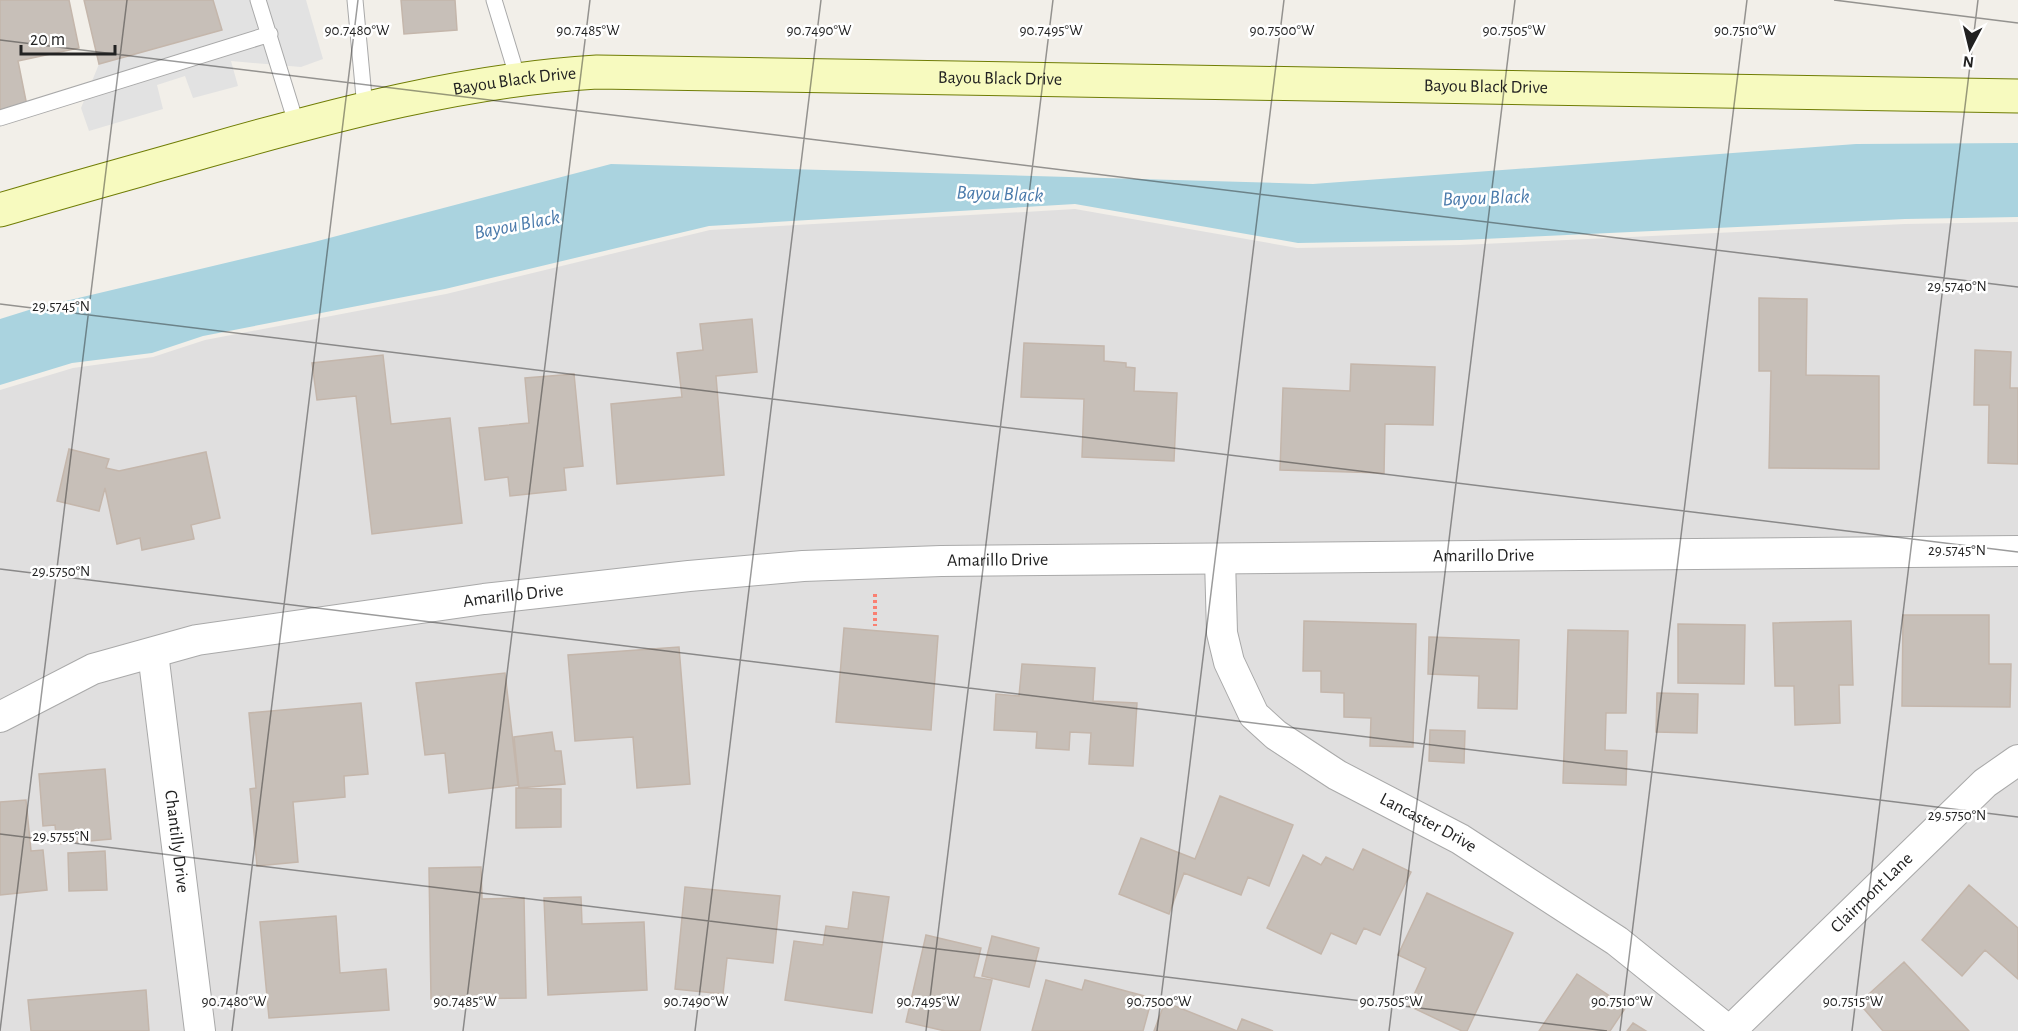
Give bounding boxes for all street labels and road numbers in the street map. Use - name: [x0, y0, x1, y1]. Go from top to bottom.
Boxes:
- street label: Bayou Black Drive: [451, 64, 577, 99]
- street label: Bayou Black Drive: [938, 69, 1062, 89]
- street label: Bayou Black Drive: [1424, 77, 1548, 97]
- street label: Amarillo Drive: [1433, 546, 1534, 565]
- street label: Amarillo Drive: [947, 551, 1048, 570]
- street label: Amarillo Drive: [462, 581, 565, 611]
- street label: Chantilly Drive: [161, 789, 192, 894]
- street label: Lancaster Drive: [1377, 790, 1480, 856]
- street label: Clairmont Lane: [1827, 849, 1916, 937]

